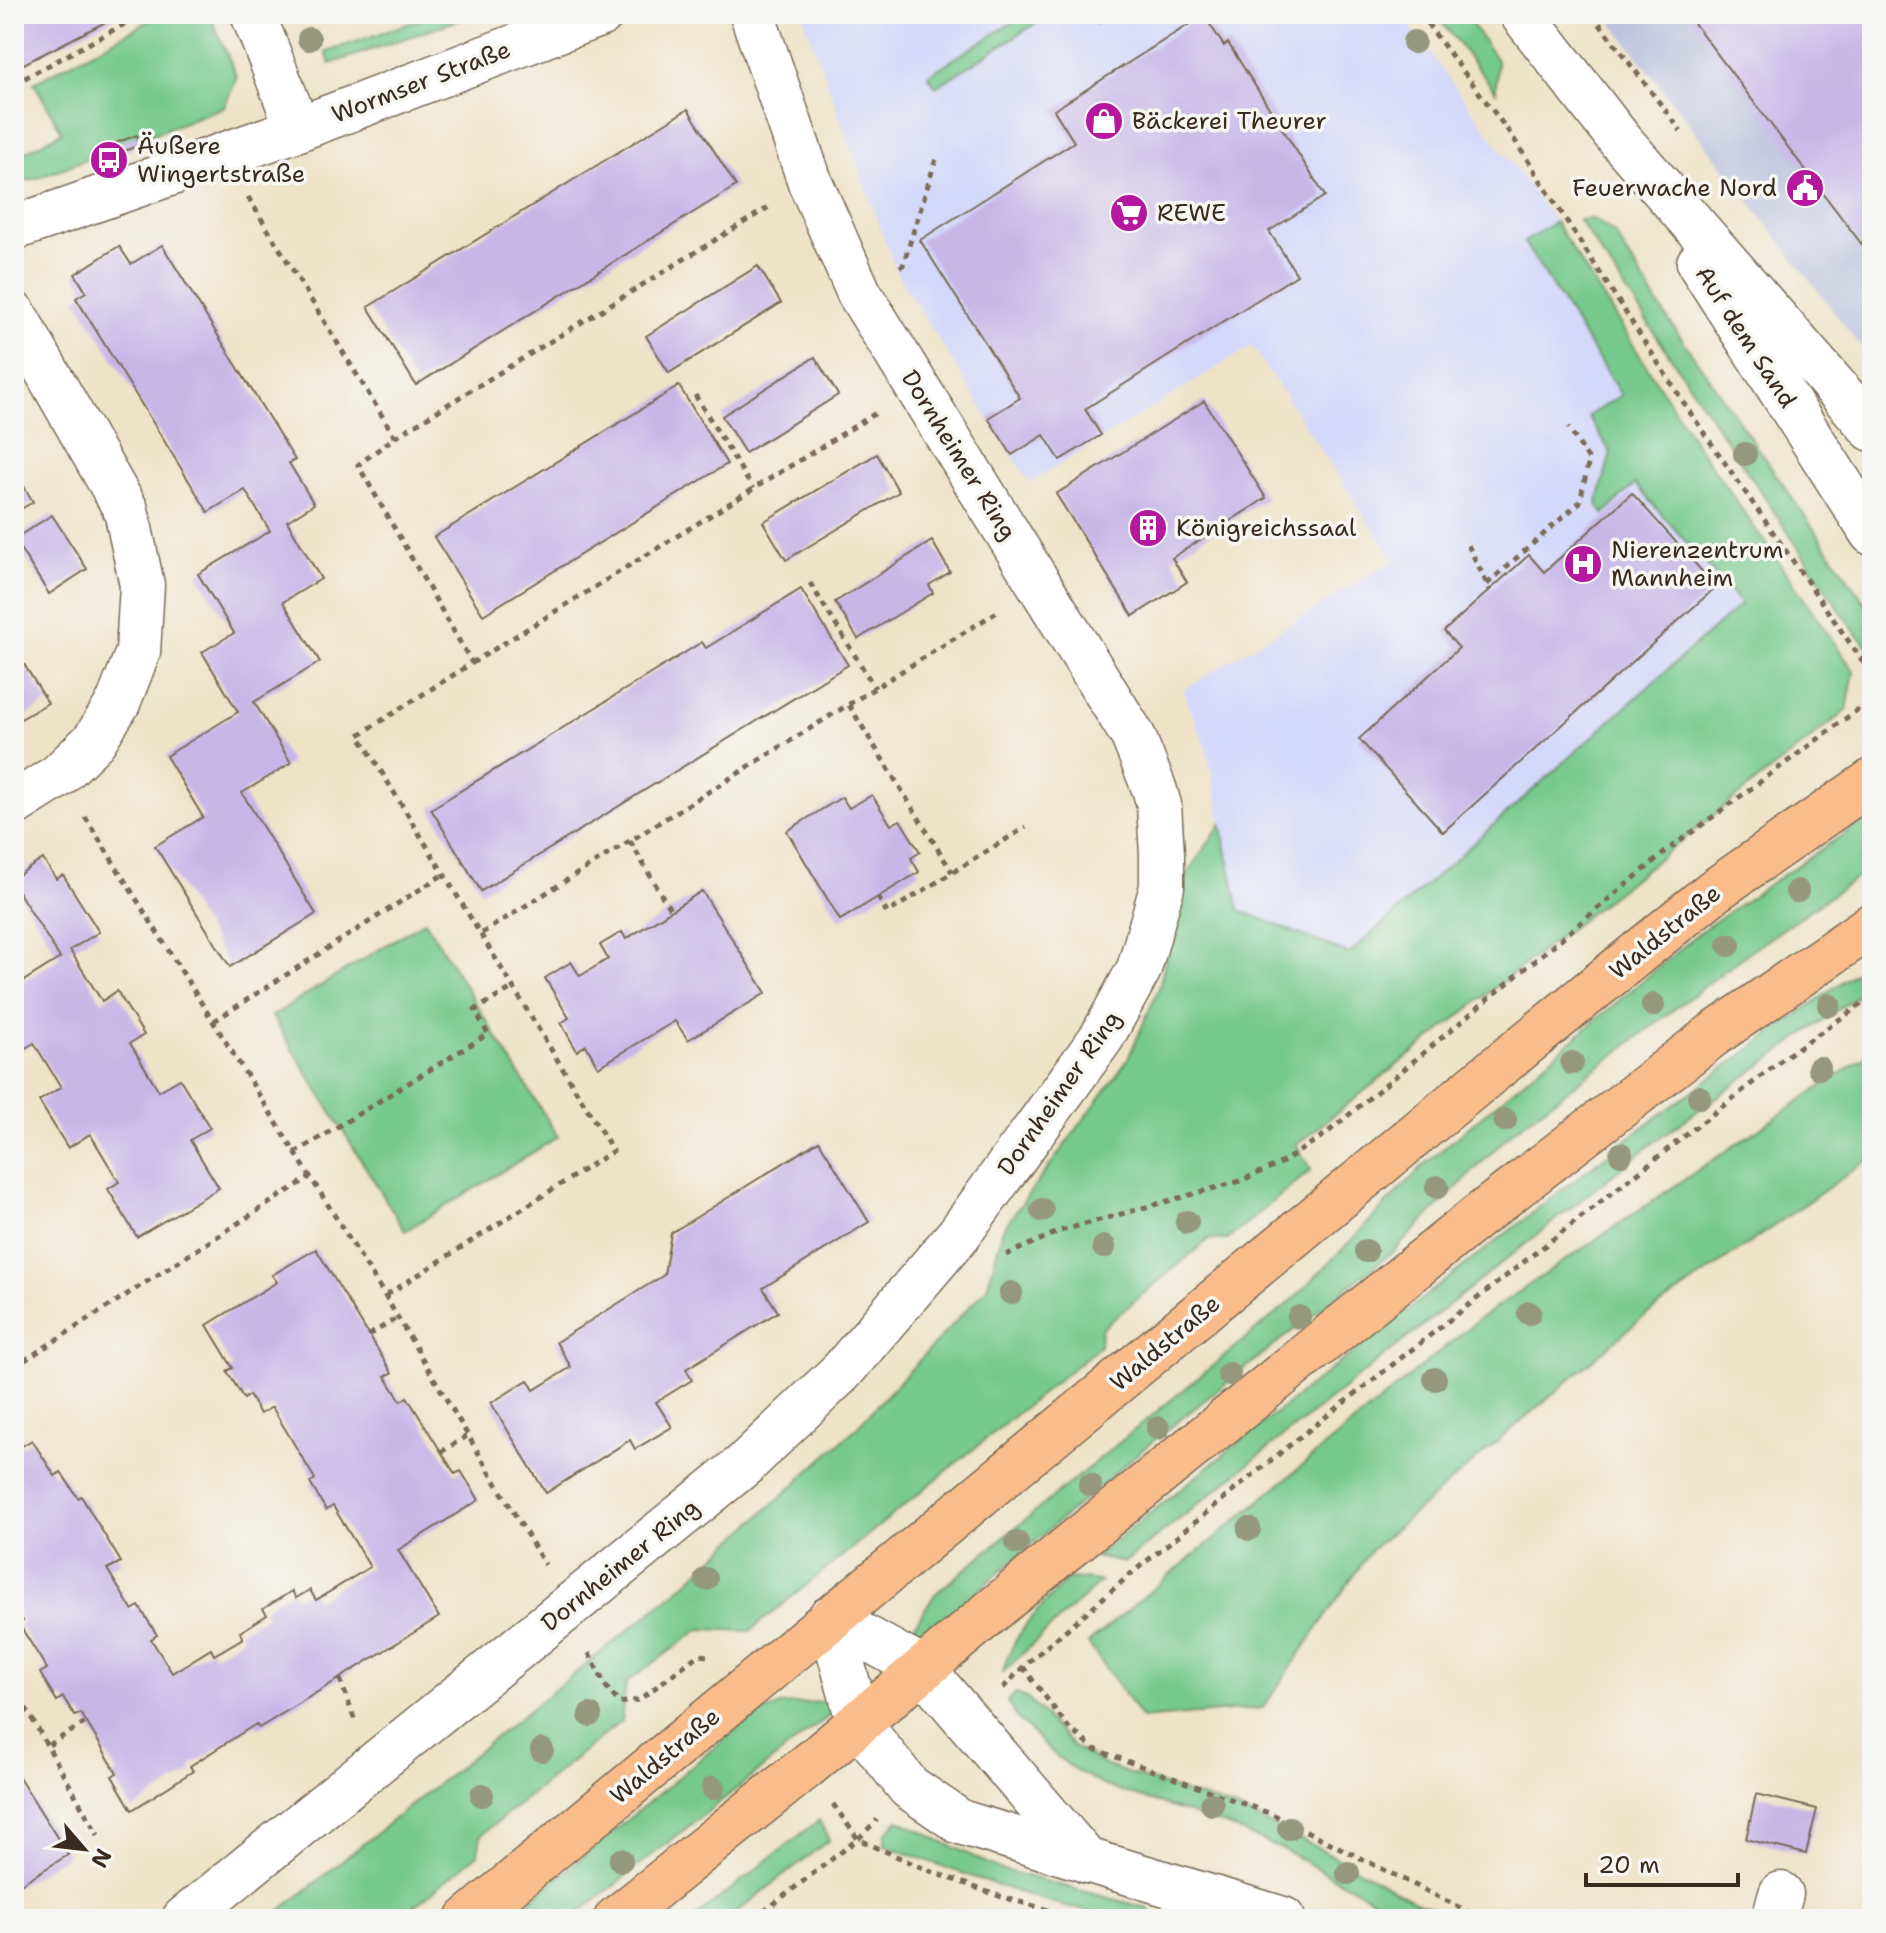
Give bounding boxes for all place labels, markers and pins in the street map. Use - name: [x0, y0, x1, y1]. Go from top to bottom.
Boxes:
- shop icon: Bäckerei Theurer: [1083, 100, 1125, 142]
- place label: Bäckerei Theurer: [1132, 105, 1327, 137]
- place label: Äußere Wingertstraße: [137, 130, 305, 190]
- bus stop icon: Äußere Wingertstraße: [88, 139, 130, 181]
- public building icon: Feuerwache Nord: [1784, 167, 1826, 209]
- place label: Feuerwache Nord: [1572, 172, 1777, 204]
- supermarket icon: REWE: [1108, 192, 1150, 234]
- place label: REWE: [1157, 197, 1226, 229]
- building icon: Königreichssaal: [1127, 507, 1169, 549]
- place label: Königreichssaal: [1176, 512, 1357, 544]
- place label: Nierenzentrum Mannheim: [1611, 534, 1783, 594]
- hospital icon: Nierenzentrum Mannheim: [1562, 543, 1604, 585]

